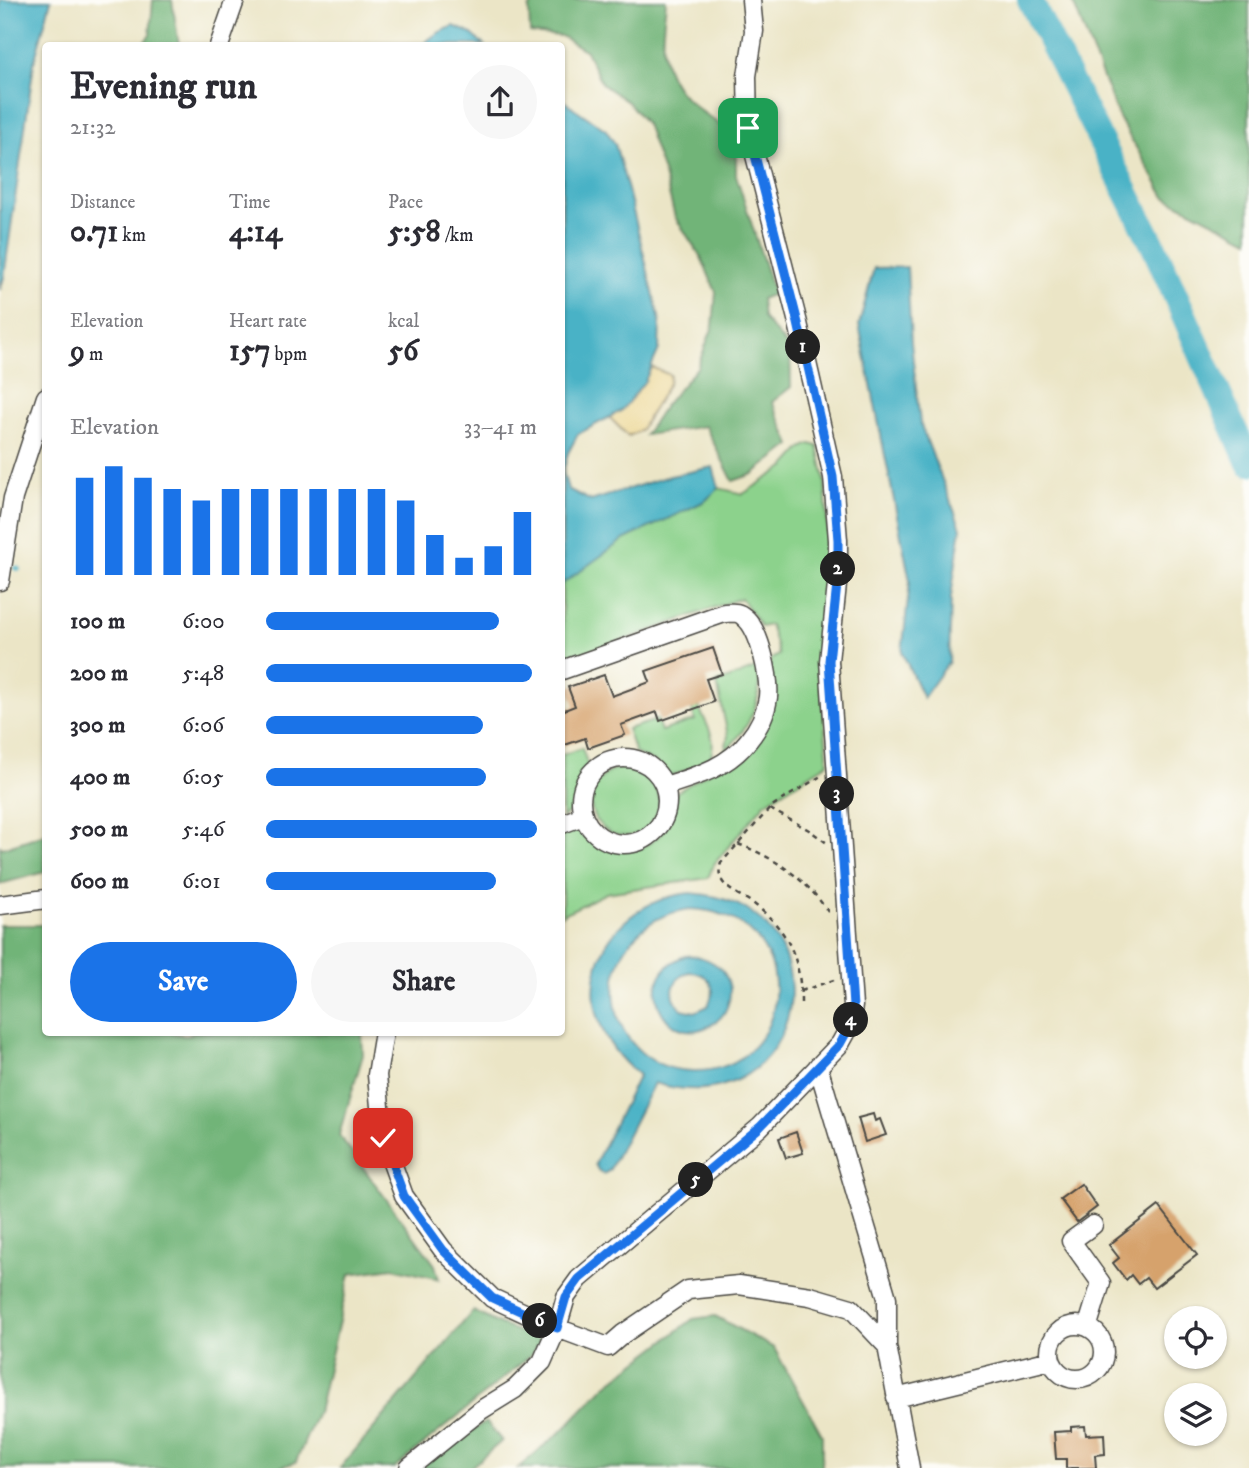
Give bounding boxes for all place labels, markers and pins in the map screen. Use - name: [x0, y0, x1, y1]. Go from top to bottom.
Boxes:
- pin: [718, 98, 778, 158]
- pin: 1: [786, 330, 820, 364]
- pin: 2: [820, 552, 856, 586]
- pin: 3: [820, 776, 854, 812]
- pin: 4: [834, 1002, 868, 1038]
- pin: [353, 1108, 413, 1168]
- pin: 5: [678, 1162, 714, 1198]
- pin: 6: [522, 1304, 558, 1338]

